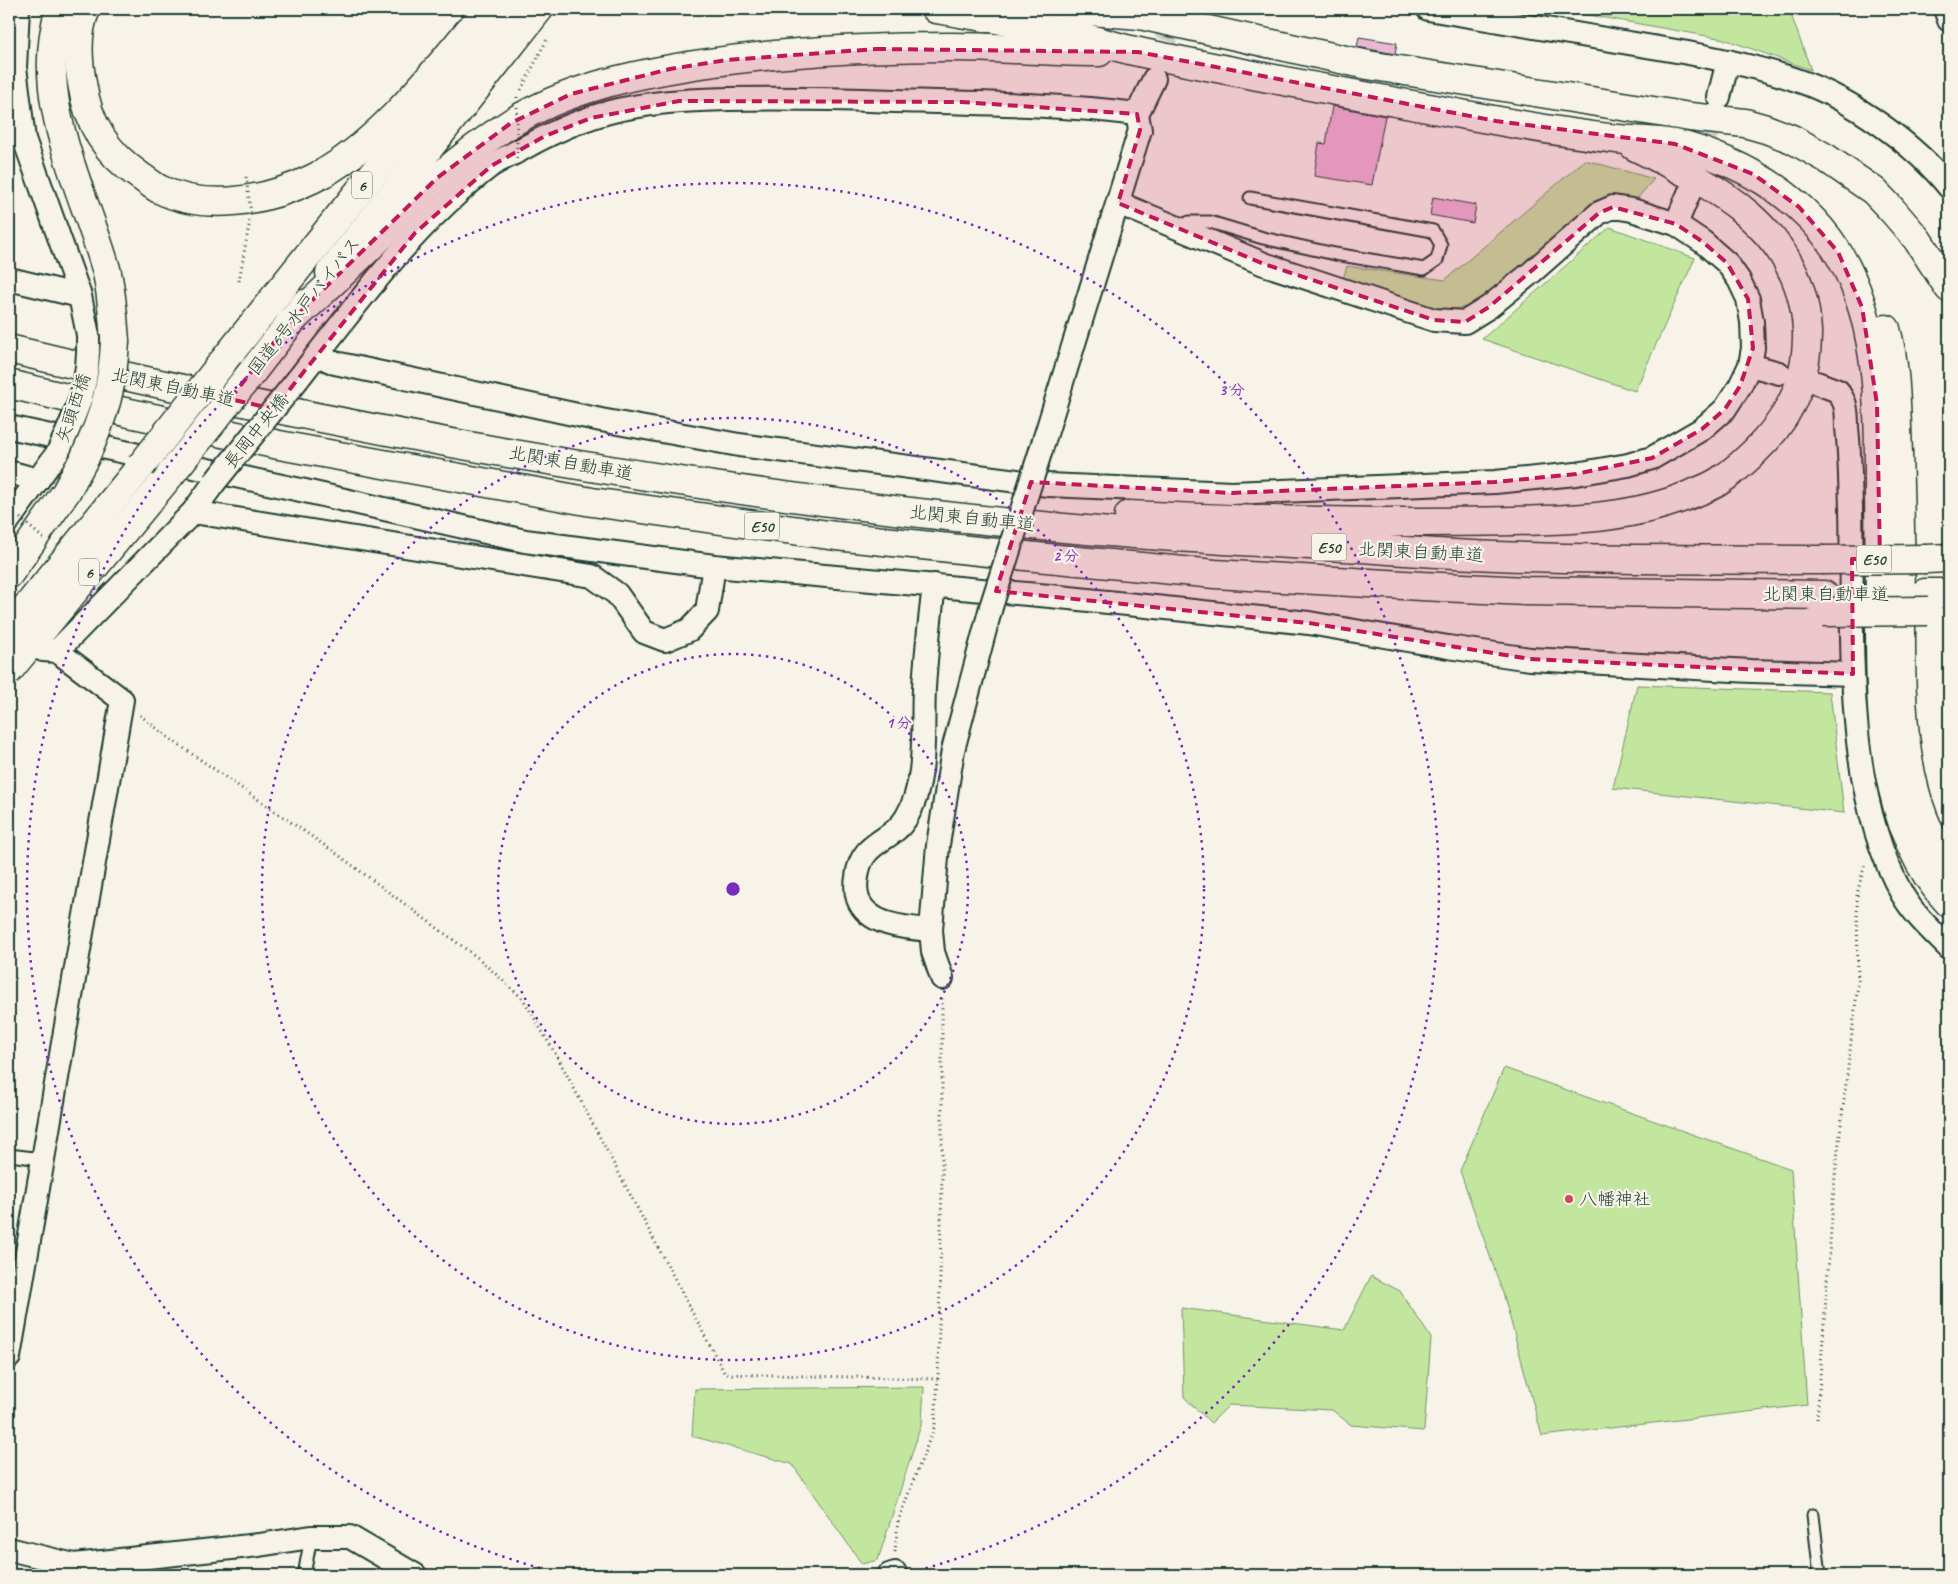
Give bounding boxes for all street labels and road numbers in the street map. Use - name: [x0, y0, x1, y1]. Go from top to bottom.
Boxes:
- road number: 6: [352, 172, 372, 198]
- street label: 国道6号水戸バイパス: [243, 232, 365, 380]
- street label: 北関東自動車道: [109, 363, 237, 411]
- street label: 矢頭西橋: [51, 370, 95, 446]
- street label: 長岡中央橋: [219, 389, 293, 473]
- street label: 北関東自動車道: [507, 441, 635, 485]
- street label: 北関東自動車道: [908, 500, 1036, 536]
- road number: E50: [744, 512, 780, 540]
- road number: E50: [1312, 534, 1346, 560]
- street label: 北関東自動車道: [1358, 538, 1484, 566]
- road number: E50: [1856, 546, 1892, 572]
- road number: 6: [79, 558, 99, 586]
- street label: 北関東自動車道: [1763, 583, 1889, 605]

